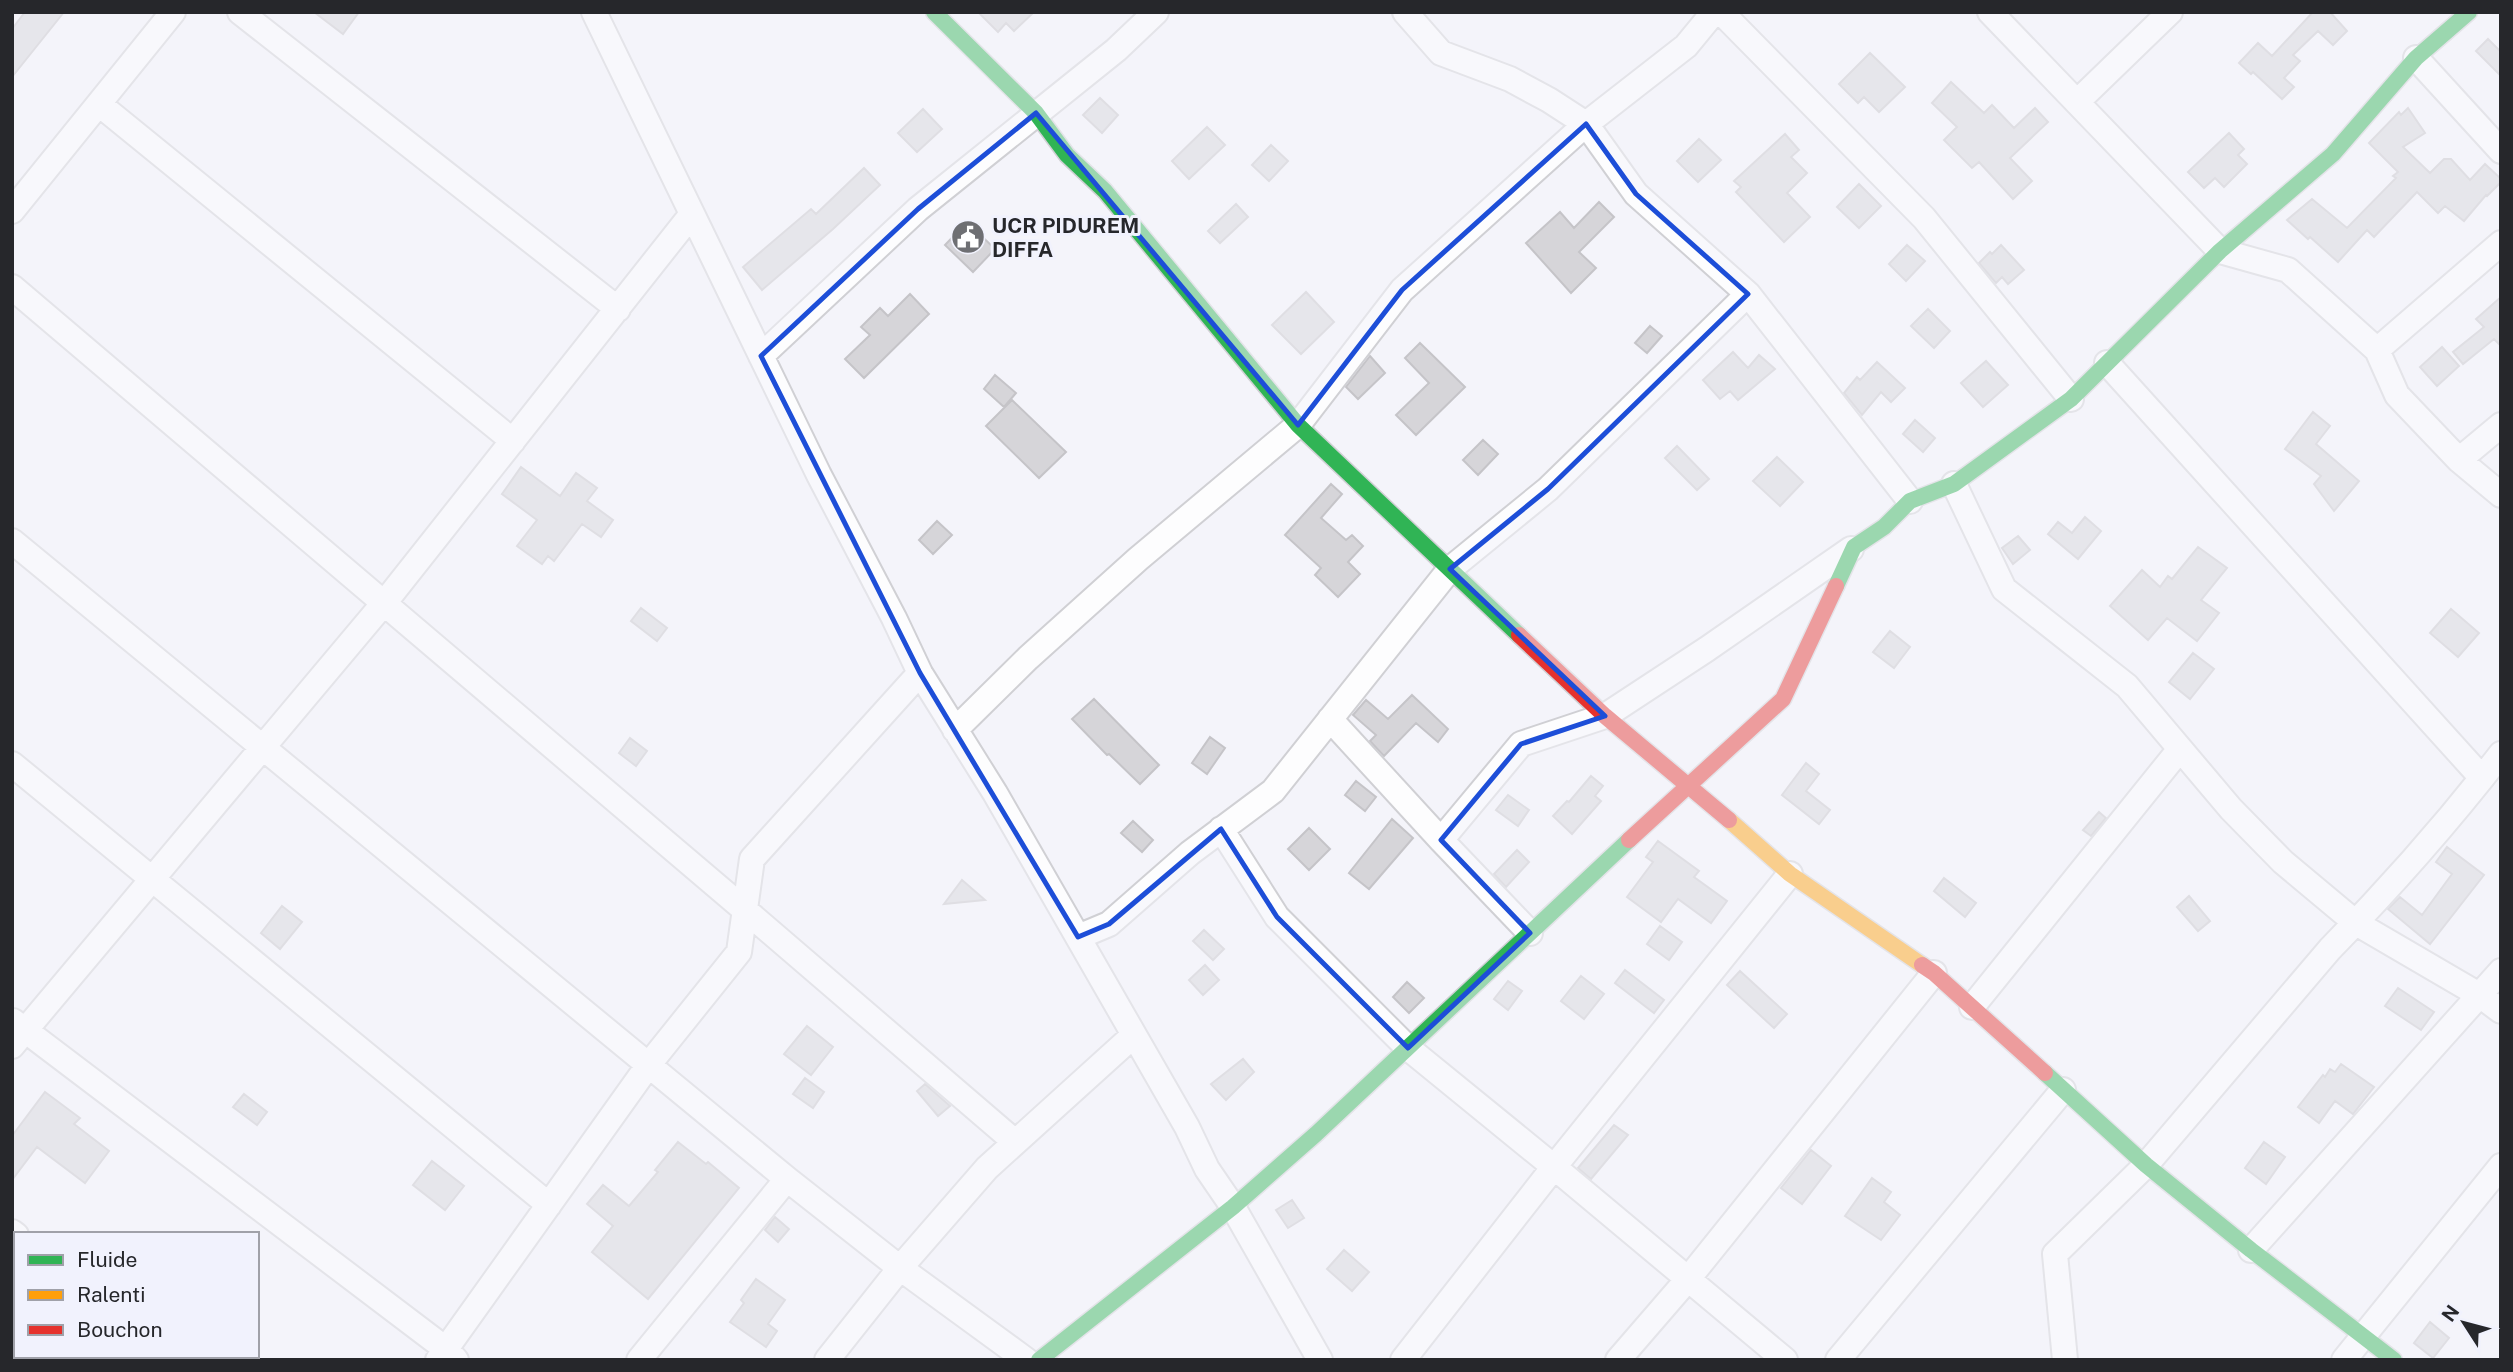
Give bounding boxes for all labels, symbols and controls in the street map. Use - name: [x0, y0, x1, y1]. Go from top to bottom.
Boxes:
- place label: UCR PIDUREM DIFFA: [992, 213, 1139, 262]
- public building icon: UCR PIDUREM DIFFA: [949, 218, 987, 256]
- legend: [14, 1232, 259, 1358]
- text: Fluide: [77, 1247, 137, 1272]
- text: Ralenti: [77, 1282, 145, 1307]
- north arrow: [2429, 1288, 2499, 1358]
- text: N: [2437, 1301, 2464, 1325]
- text: Bouchon: [77, 1317, 163, 1342]

